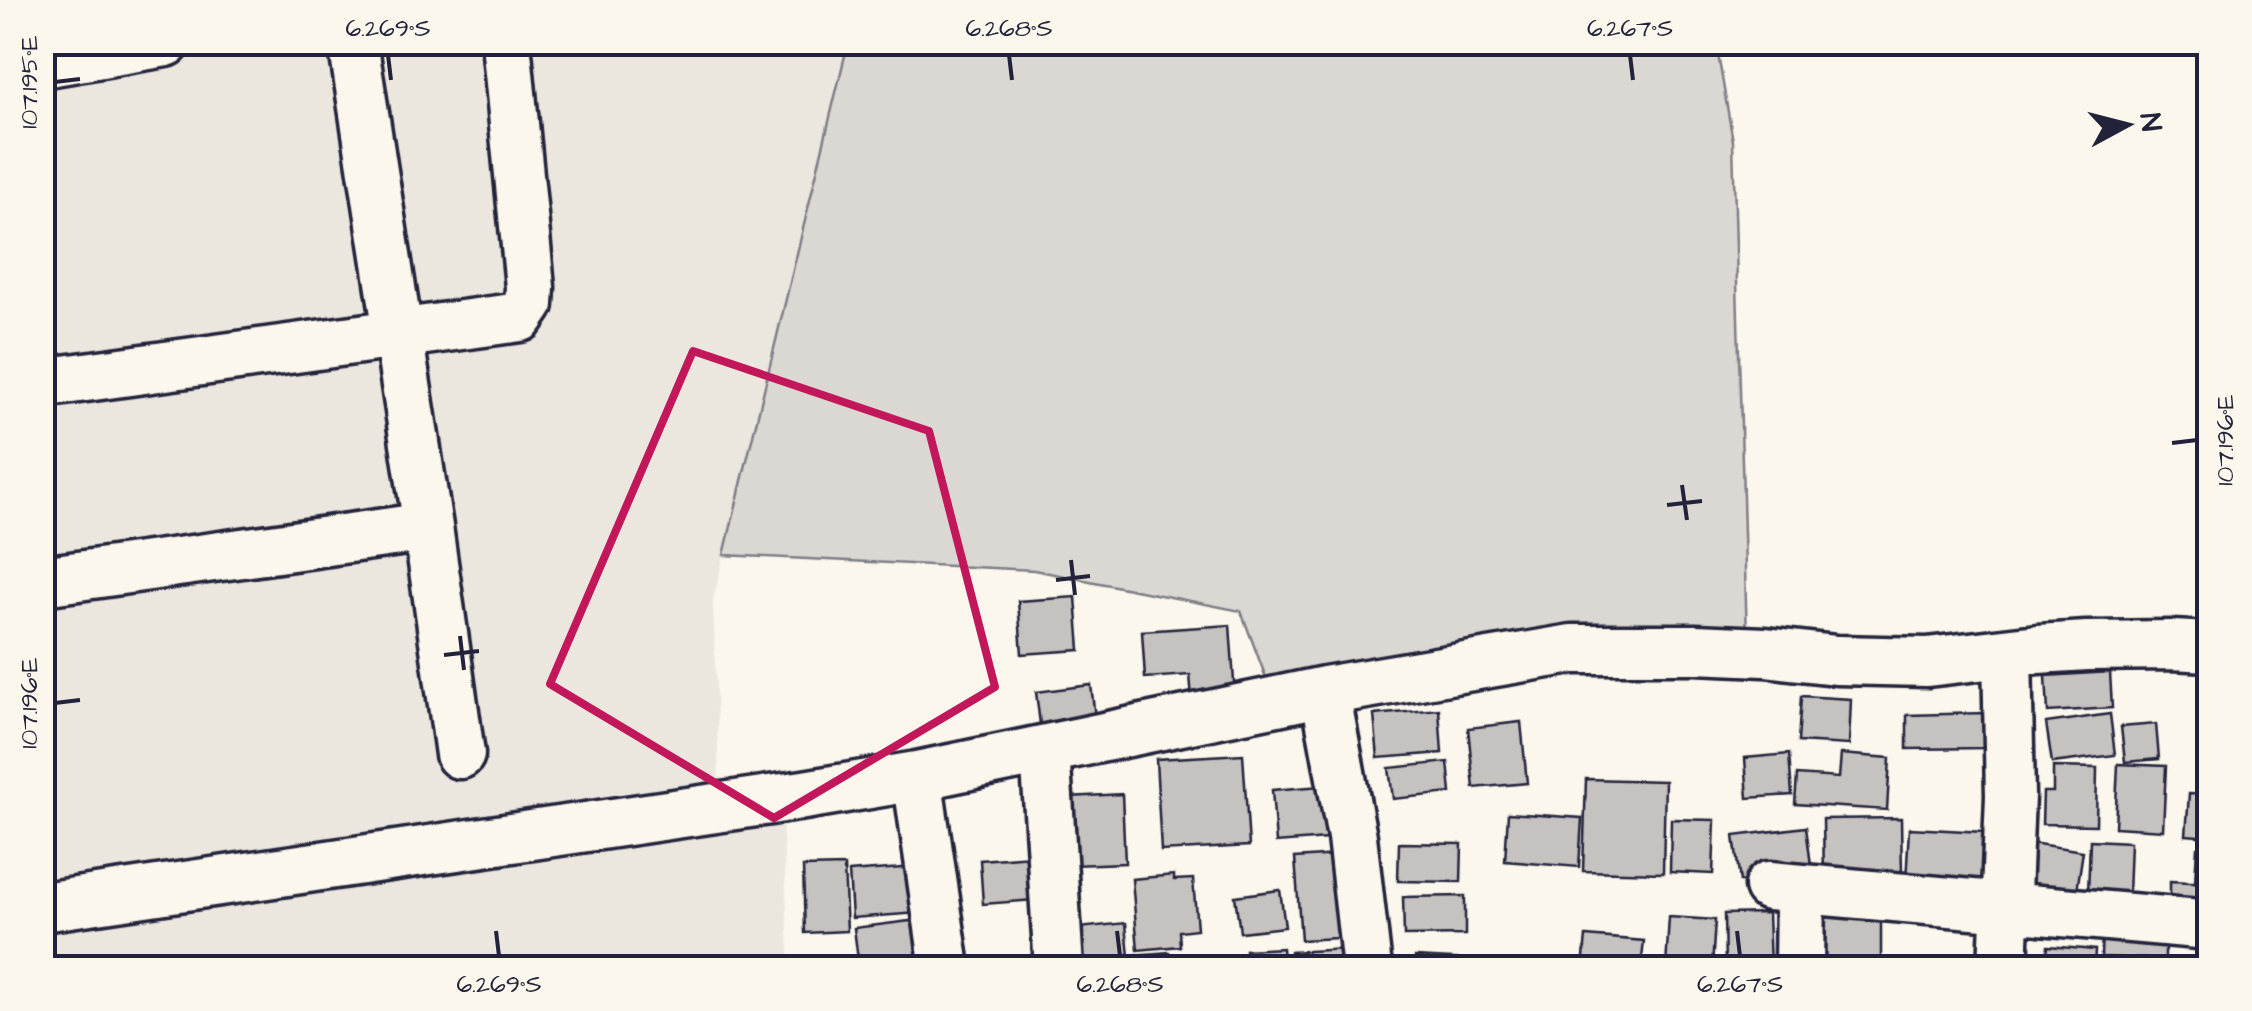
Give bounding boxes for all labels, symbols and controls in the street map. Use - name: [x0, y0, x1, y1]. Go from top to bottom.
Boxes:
- text: 6.269°S: [346, 11, 430, 46]
- text: 6.268°S: [966, 11, 1052, 46]
- text: 6.267°S: [1587, 11, 1673, 46]
- text: 107.195°E: [12, 35, 47, 129]
- north arrow: [2077, 75, 2177, 175]
- text: N: [2130, 111, 2171, 134]
- text: 107.196°E: [2208, 394, 2243, 486]
- text: 107.196°E: [12, 657, 47, 749]
- text: 6.269°S: [457, 967, 541, 1002]
- text: 6.268°S: [1077, 967, 1163, 1002]
- text: 6.267°S: [1697, 967, 1783, 1002]

